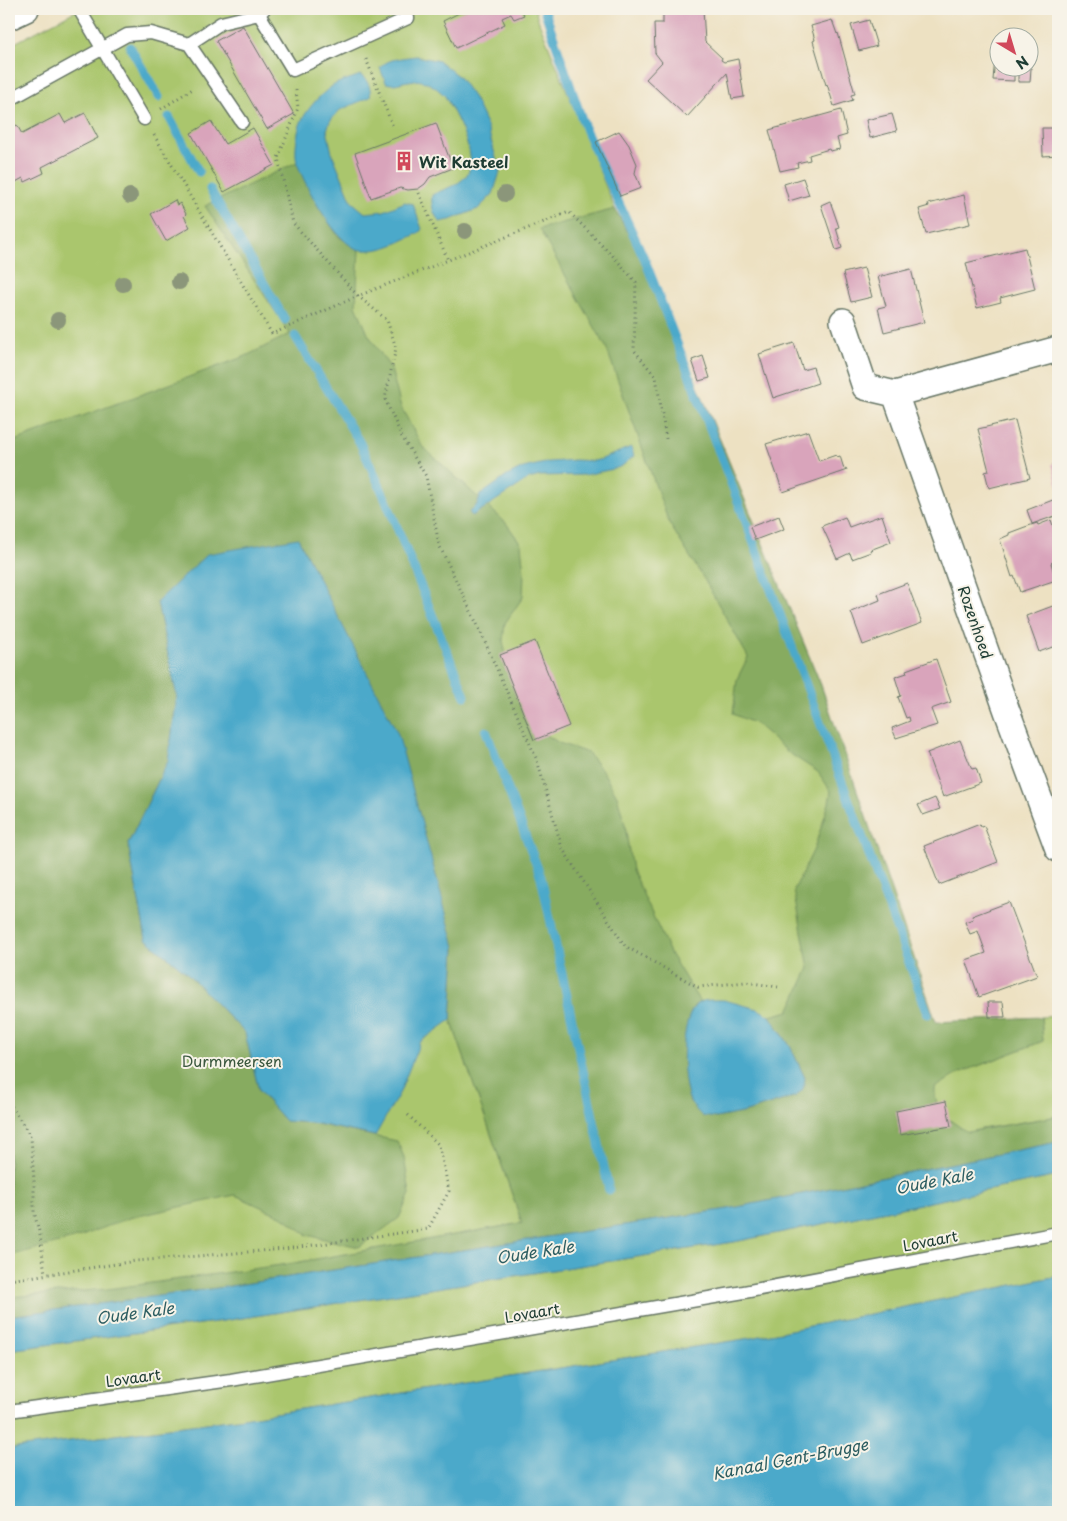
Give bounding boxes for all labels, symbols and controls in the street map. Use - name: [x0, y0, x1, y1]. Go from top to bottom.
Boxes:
- north arrow: [990, 28, 1040, 78]
- text: N: [1011, 51, 1033, 74]
- building icon: Wit Kasteel: [393, 150, 415, 172]
- place label: Wit Kasteel: [419, 150, 508, 173]
- street label: Rozenhoed: [953, 582, 999, 662]
- park label: Durmmeersen: [182, 1049, 282, 1072]
- water label: Oude Kale: [893, 1161, 976, 1199]
- street label: Lovaart: [901, 1223, 959, 1257]
- water label: Oude Kale: [494, 1233, 577, 1269]
- water label: Oude Kale: [94, 1294, 177, 1329]
- street label: Lovaart: [503, 1296, 561, 1328]
- street label: Lovaart: [104, 1362, 162, 1392]
- water label: Kanaal Gent-Brugge: [710, 1431, 871, 1485]

